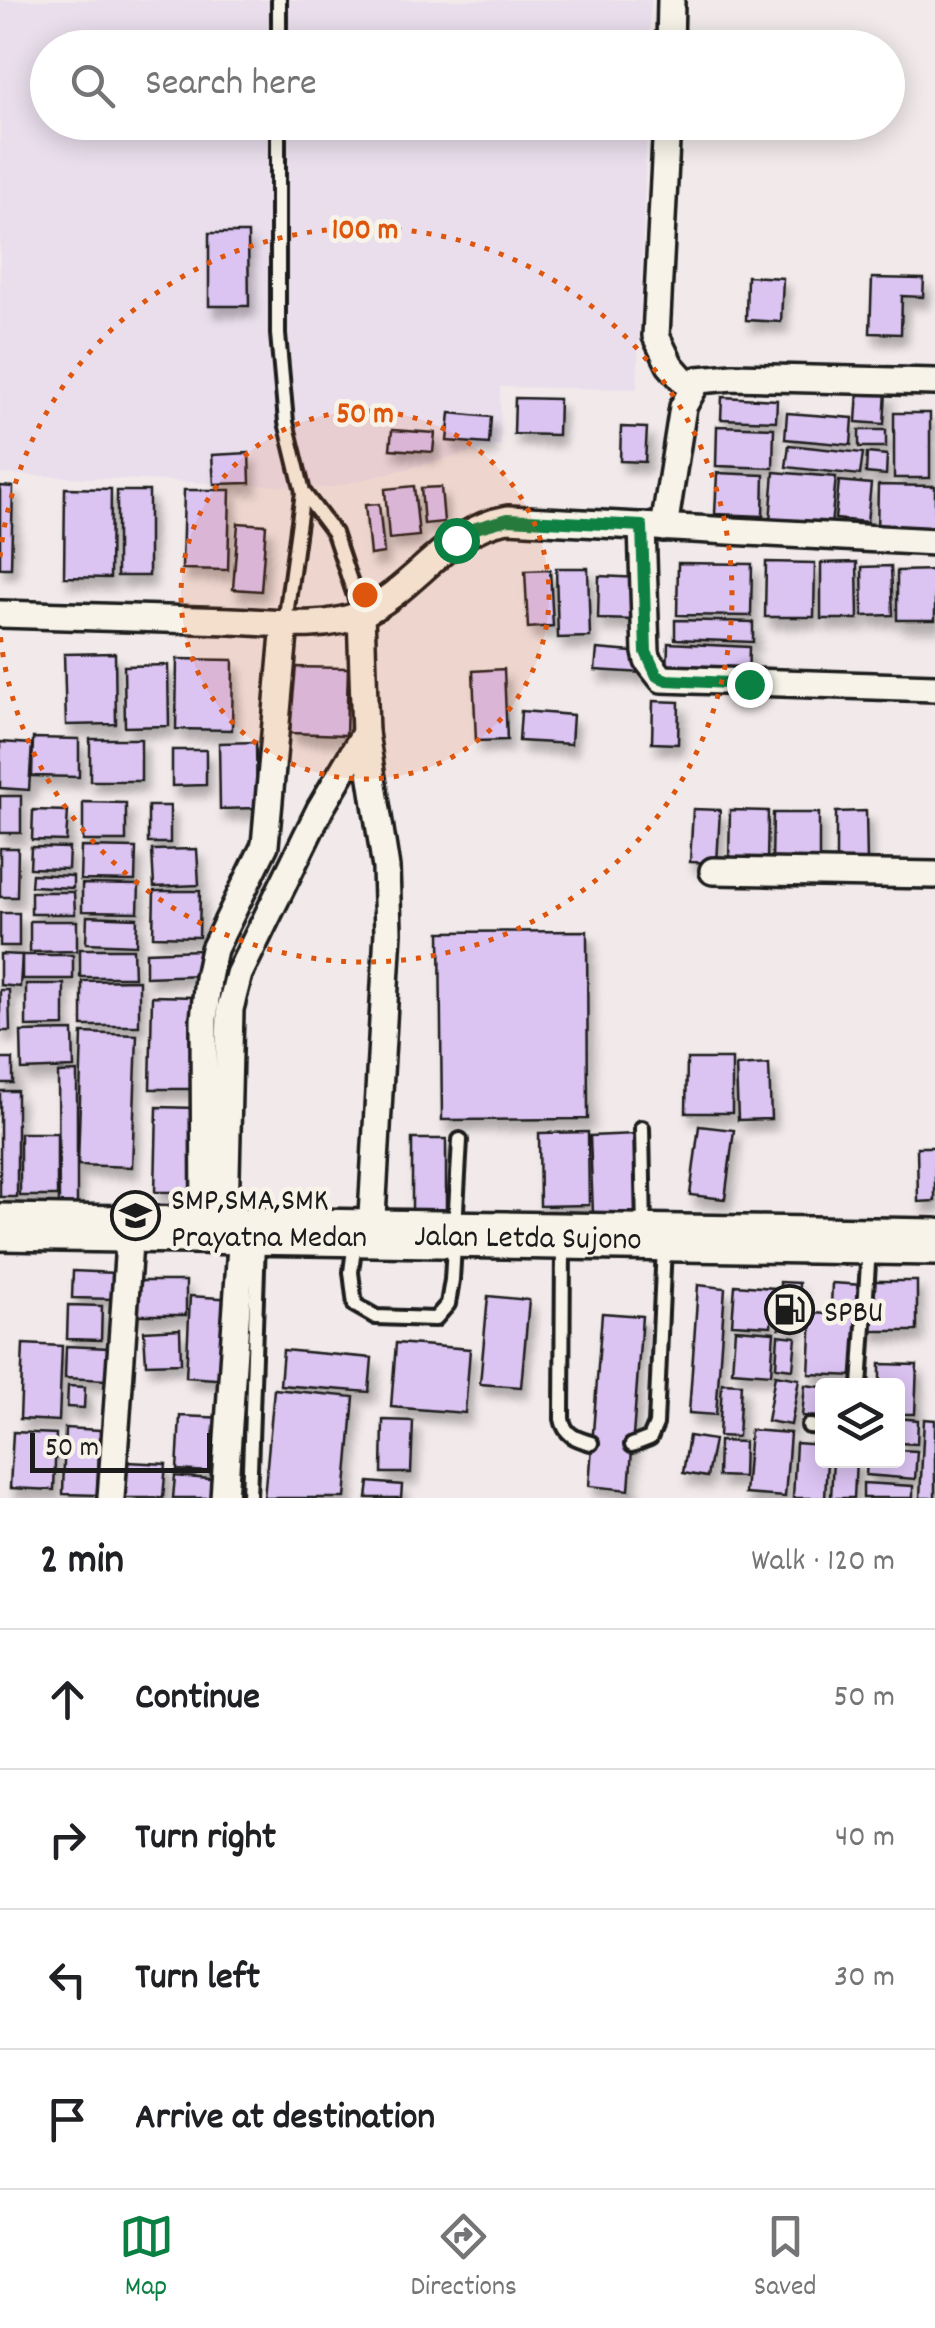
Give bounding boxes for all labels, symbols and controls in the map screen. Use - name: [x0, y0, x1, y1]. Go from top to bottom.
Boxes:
- search box: [30, 30, 905, 140]
- icon: search: [65, 58, 120, 113]
- text: Search here: [145, 58, 317, 113]
- text: 100 m: [332, 211, 398, 254]
- text: 50 m: [336, 395, 394, 438]
- route start: [434, 518, 480, 564]
- centre of rings: [347, 577, 383, 613]
- route end: [727, 662, 773, 708]
- place label: SMP,SMA,SMK Prayatna Medan: [171, 1180, 367, 1263]
- school or university icon: SMP,SMA,SMK Prayatna Medan: [110, 1190, 162, 1242]
- street label: Jalan Letda Sujono: [414, 1216, 642, 1265]
- fuel station icon: SPBU: [763, 1284, 815, 1336]
- place label: SPBU: [824, 1292, 883, 1338]
- map controls: [815, 1378, 905, 1468]
- button: layers: [815, 1378, 905, 1468]
- scale bar: [30, 1428, 212, 1472]
- text: 50 m: [45, 1430, 99, 1470]
- text: 2 min: [40, 1533, 124, 1593]
- text: Walk · 120 m: [751, 1540, 895, 1586]
- icon: ahead: [40, 1672, 95, 1727]
- text: Continue: [135, 1672, 260, 1727]
- text: 50 m: [833, 1676, 895, 1722]
- icon: right: [40, 1812, 95, 1867]
- text: Turn right: [135, 1812, 276, 1867]
- text: 40 m: [835, 1816, 895, 1862]
- icon: left: [40, 1952, 95, 2007]
- text: Turn left: [135, 1952, 260, 2007]
- text: 30 m: [834, 1956, 895, 2002]
- icon: arrive: [40, 2092, 95, 2147]
- text: Arrive at destination: [135, 2092, 435, 2147]
- tab: Map: [119, 2209, 174, 2309]
- tab: Directions: [411, 2209, 517, 2309]
- tab: Saved: [754, 2209, 816, 2309]

